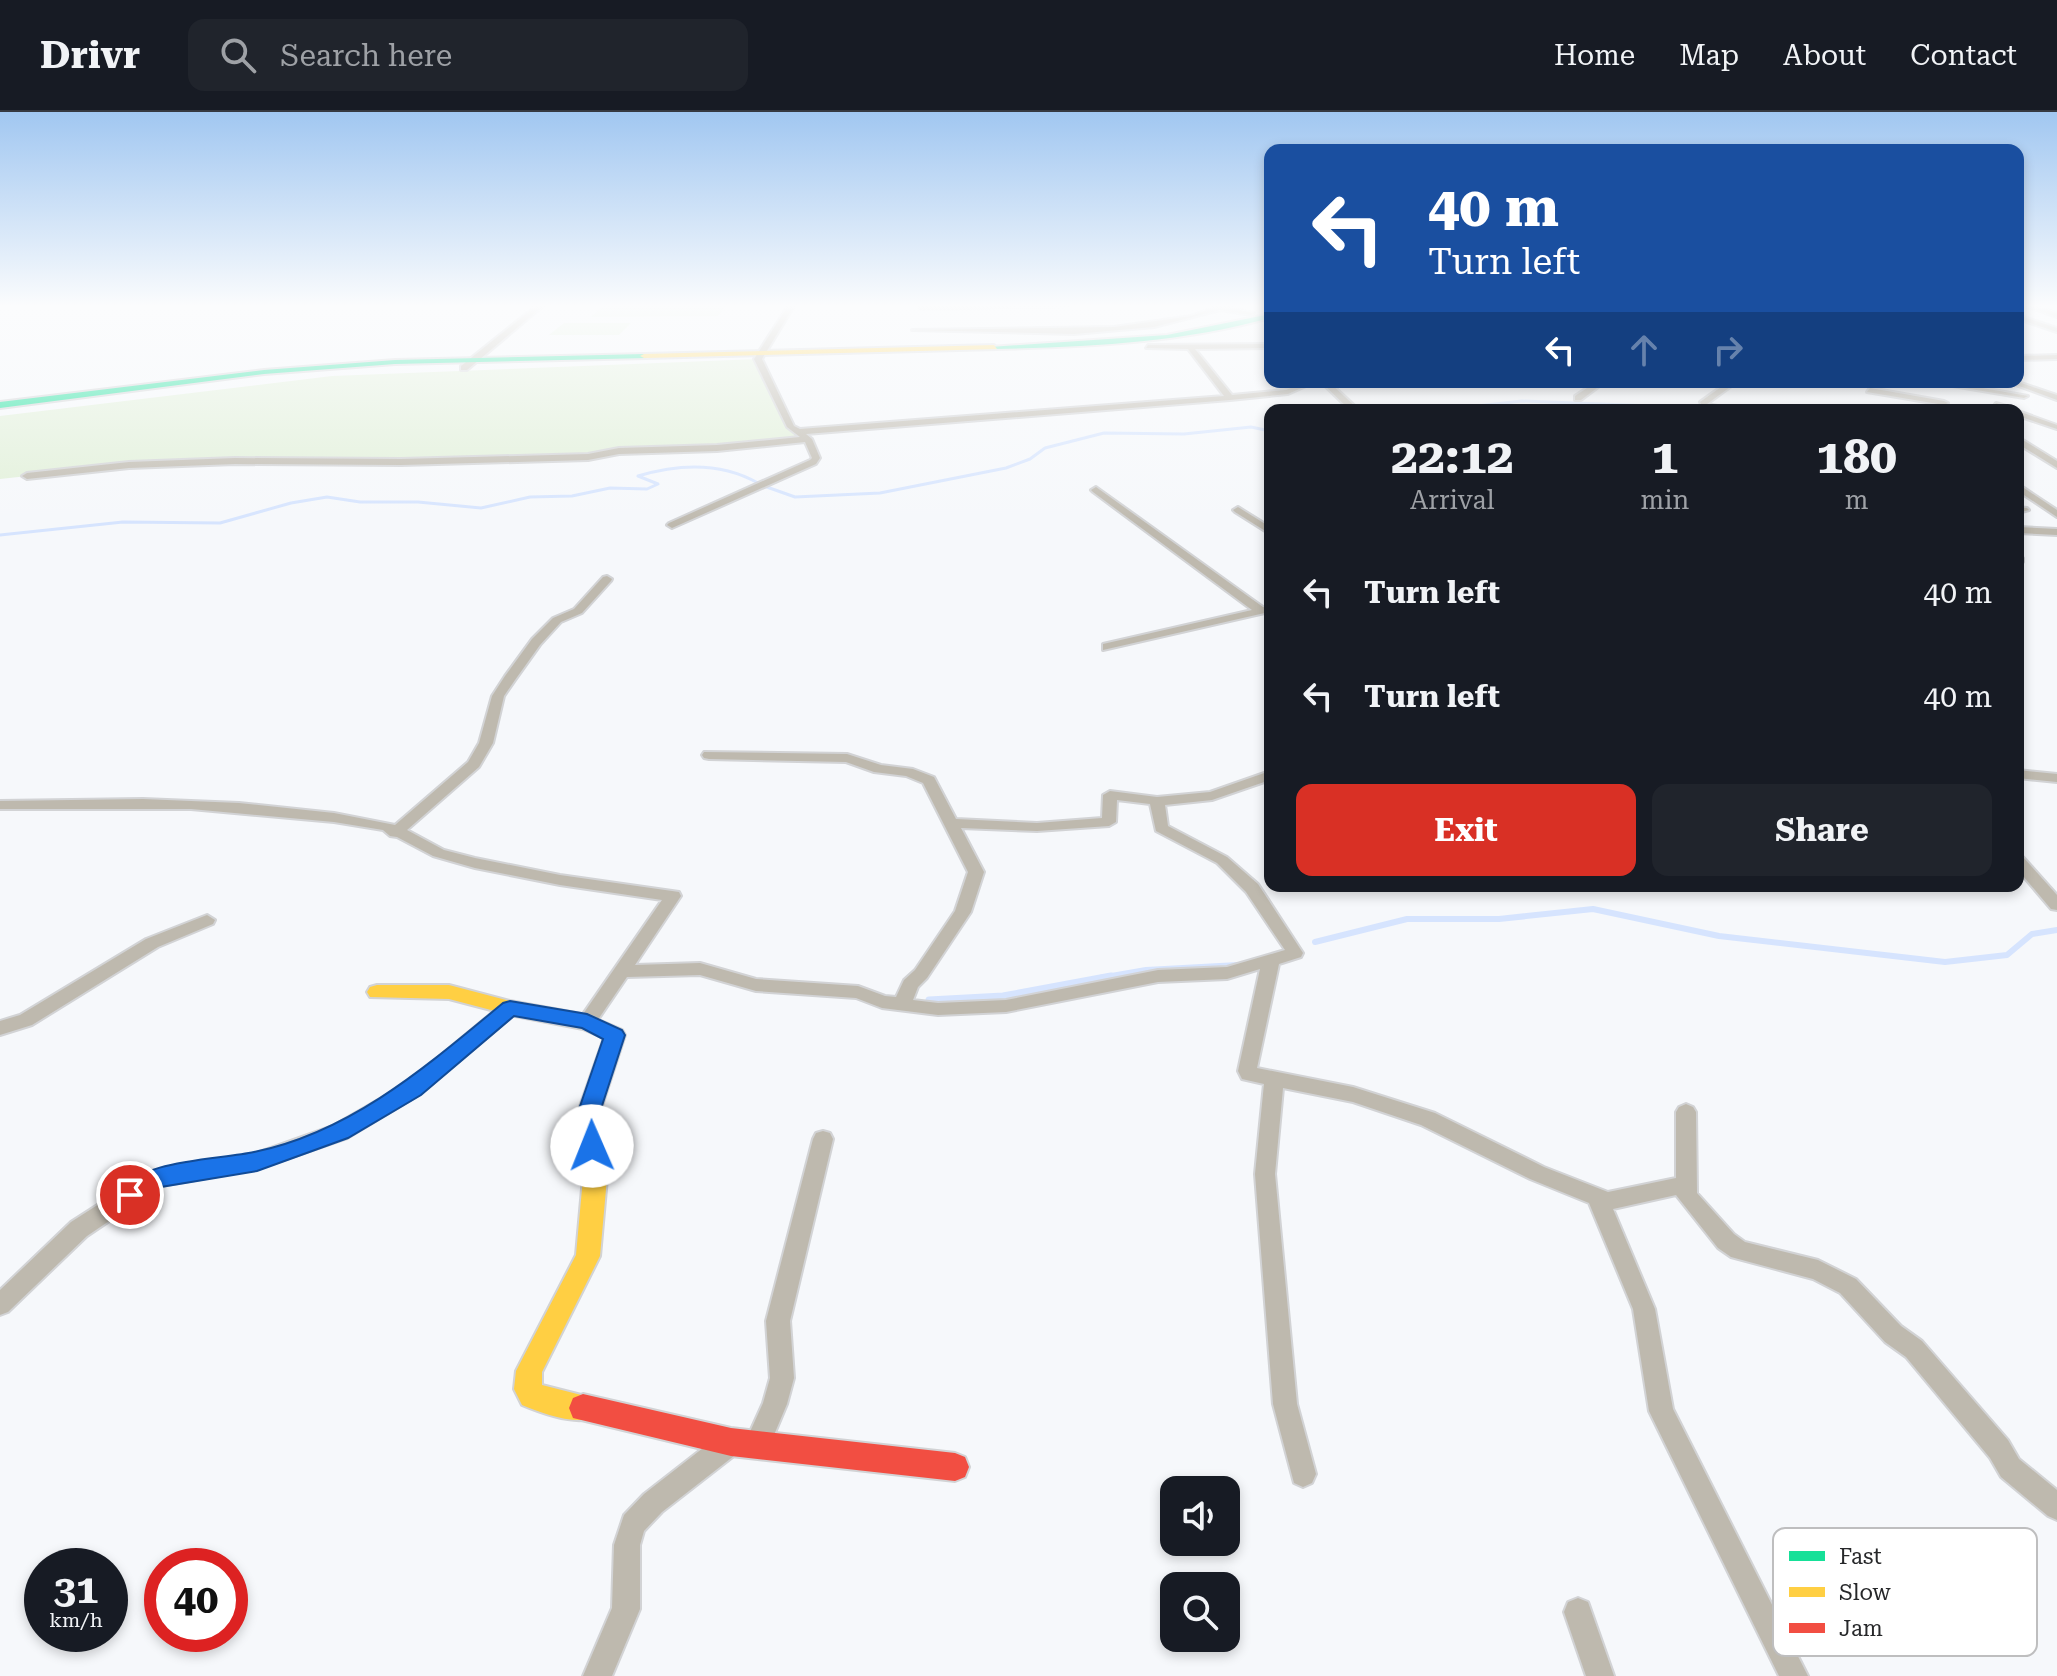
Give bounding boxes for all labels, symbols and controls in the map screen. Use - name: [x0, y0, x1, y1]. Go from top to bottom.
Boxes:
- search box: [188, 19, 748, 91]
- text: Drivr: [40, 33, 140, 77]
- icon: search: [216, 33, 260, 77]
- text: Search here: [280, 38, 452, 73]
- text: Home: [1554, 39, 1635, 72]
- text: Map: [1679, 39, 1739, 72]
- text: About: [1783, 39, 1866, 72]
- text: Contact: [1910, 39, 2017, 72]
- text: 40 m: [1428, 174, 1559, 240]
- icon: left: [1296, 176, 1400, 280]
- text: Turn left: [1428, 241, 1580, 283]
- icon: left: [1538, 328, 1582, 372]
- icon: ahead: [1622, 328, 1666, 372]
- icon: right: [1706, 328, 1750, 372]
- text: 22:12: [1391, 429, 1514, 485]
- text: 1: [1651, 429, 1678, 485]
- text: 180: [1816, 429, 1897, 485]
- text: Arrival: [1410, 485, 1495, 515]
- text: min: [1641, 485, 1689, 515]
- text: m: [1845, 485, 1869, 515]
- icon: left: [1296, 570, 1340, 614]
- text: Turn left: [1364, 575, 1500, 610]
- text: 40 m: [1923, 575, 1992, 610]
- icon: left: [1296, 674, 1340, 718]
- text: Turn left: [1364, 679, 1500, 714]
- text: 40 m: [1923, 679, 1992, 714]
- button: Exit: [1296, 784, 1636, 876]
- button: Share: [1652, 784, 1992, 876]
- position arrow: [550, 1104, 634, 1188]
- pin: [96, 1161, 164, 1229]
- icon: arrive: [108, 1173, 152, 1217]
- map controls: [1160, 1476, 1240, 1652]
- button: sound: [1160, 1476, 1240, 1556]
- legend: [1773, 1528, 2037, 1656]
- text: Fast: [1839, 1544, 1882, 1569]
- speed limit sign: 40: [144, 1548, 248, 1652]
- text: 31: [54, 1566, 98, 1613]
- button: search: [1160, 1572, 1240, 1652]
- text: Slow: [1839, 1580, 1892, 1605]
- text: km/h: [49, 1608, 103, 1632]
- text: Jam: [1839, 1616, 1883, 1641]

